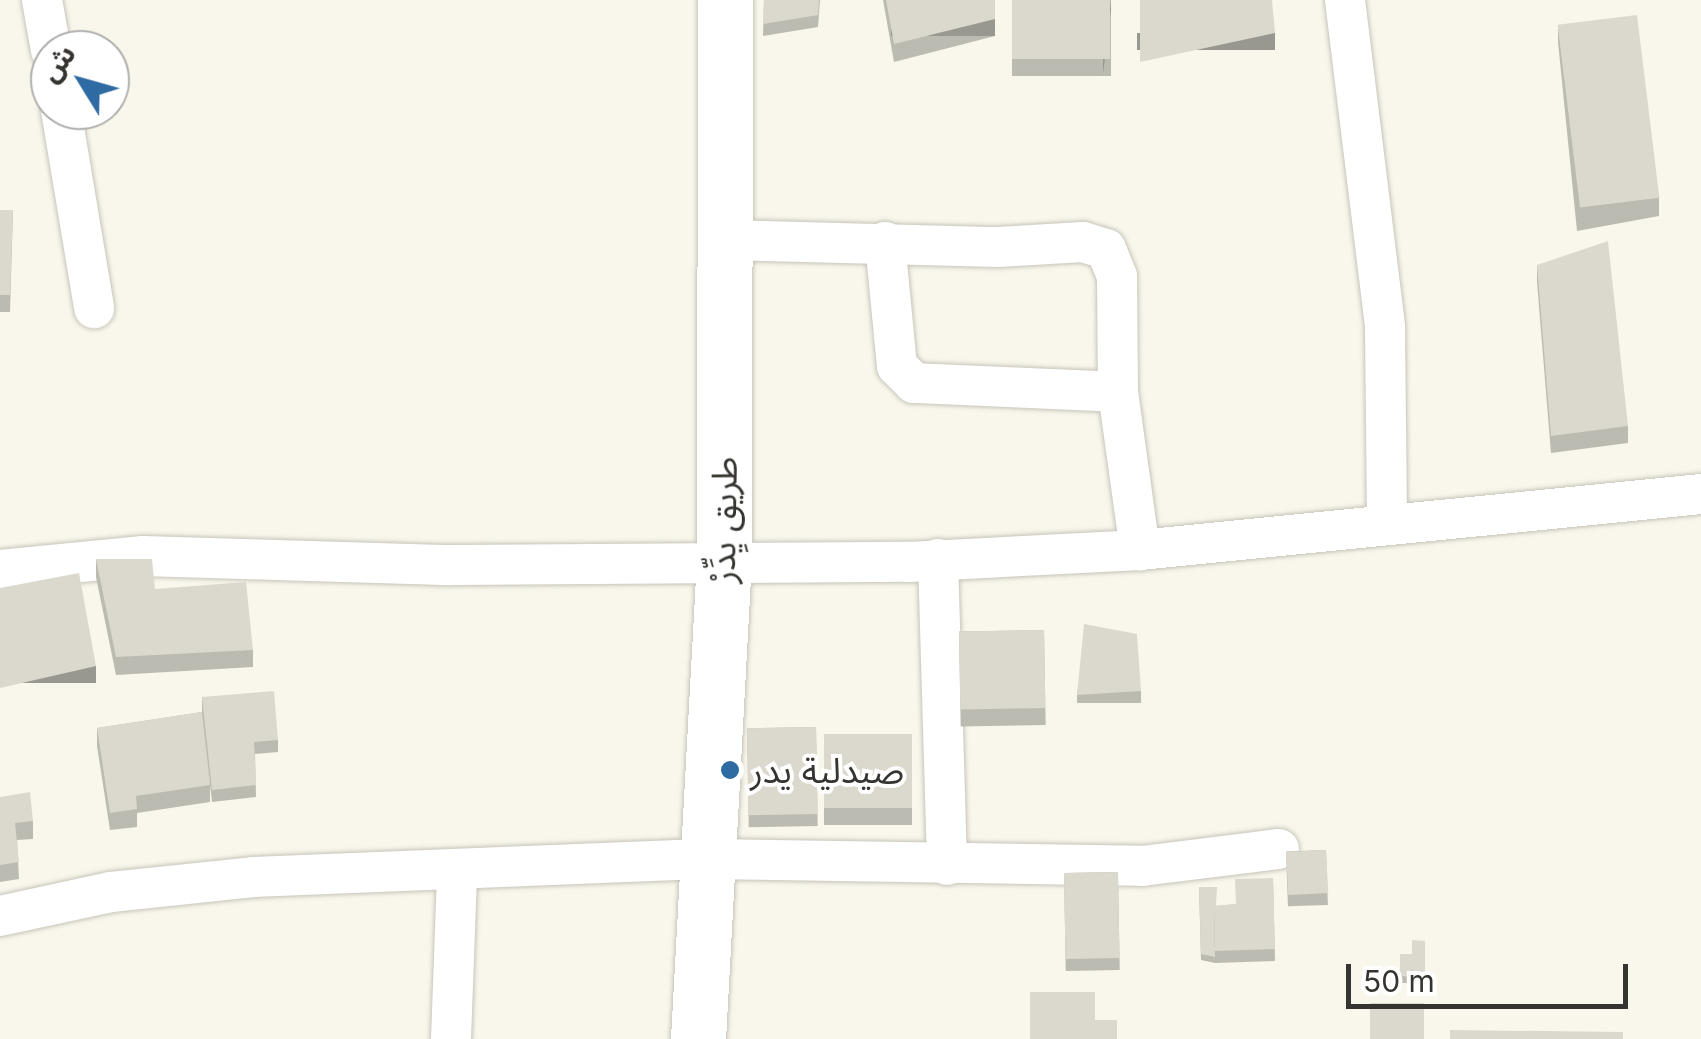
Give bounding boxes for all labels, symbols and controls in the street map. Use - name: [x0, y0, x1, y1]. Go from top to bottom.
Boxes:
- north arrow: [30, 30, 130, 130]
- text: ش: [33, 38, 83, 89]
- street label: طريق يِدِّرْ: [701, 456, 745, 584]
- place label: صيدلية يدر: [750, 749, 904, 791]
- marker: صيدلية يدر: [719, 759, 741, 781]
- scale bar: [1351, 944, 1634, 1006]
- text: 50 m: [1363, 963, 1435, 999]

